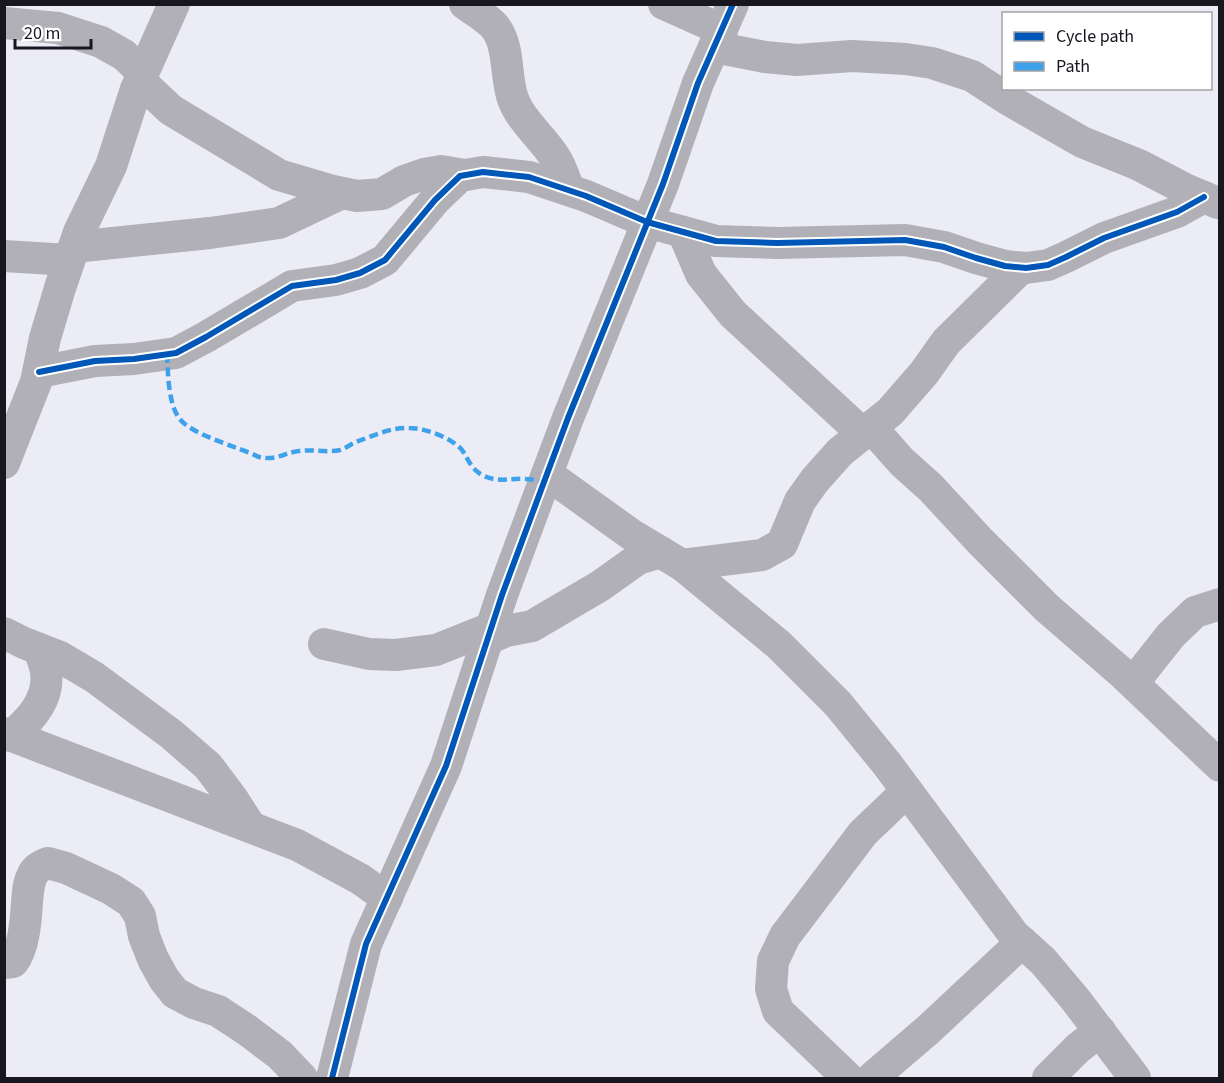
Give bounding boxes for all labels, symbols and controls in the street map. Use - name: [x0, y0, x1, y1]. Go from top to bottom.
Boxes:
- scale bar: [15, 12, 92, 50]
- legend: [1002, 12, 1212, 90]
- text: 20 m: [24, 21, 60, 46]
- text: Cycle path: [1056, 24, 1134, 49]
- text: Path: [1056, 54, 1090, 79]

